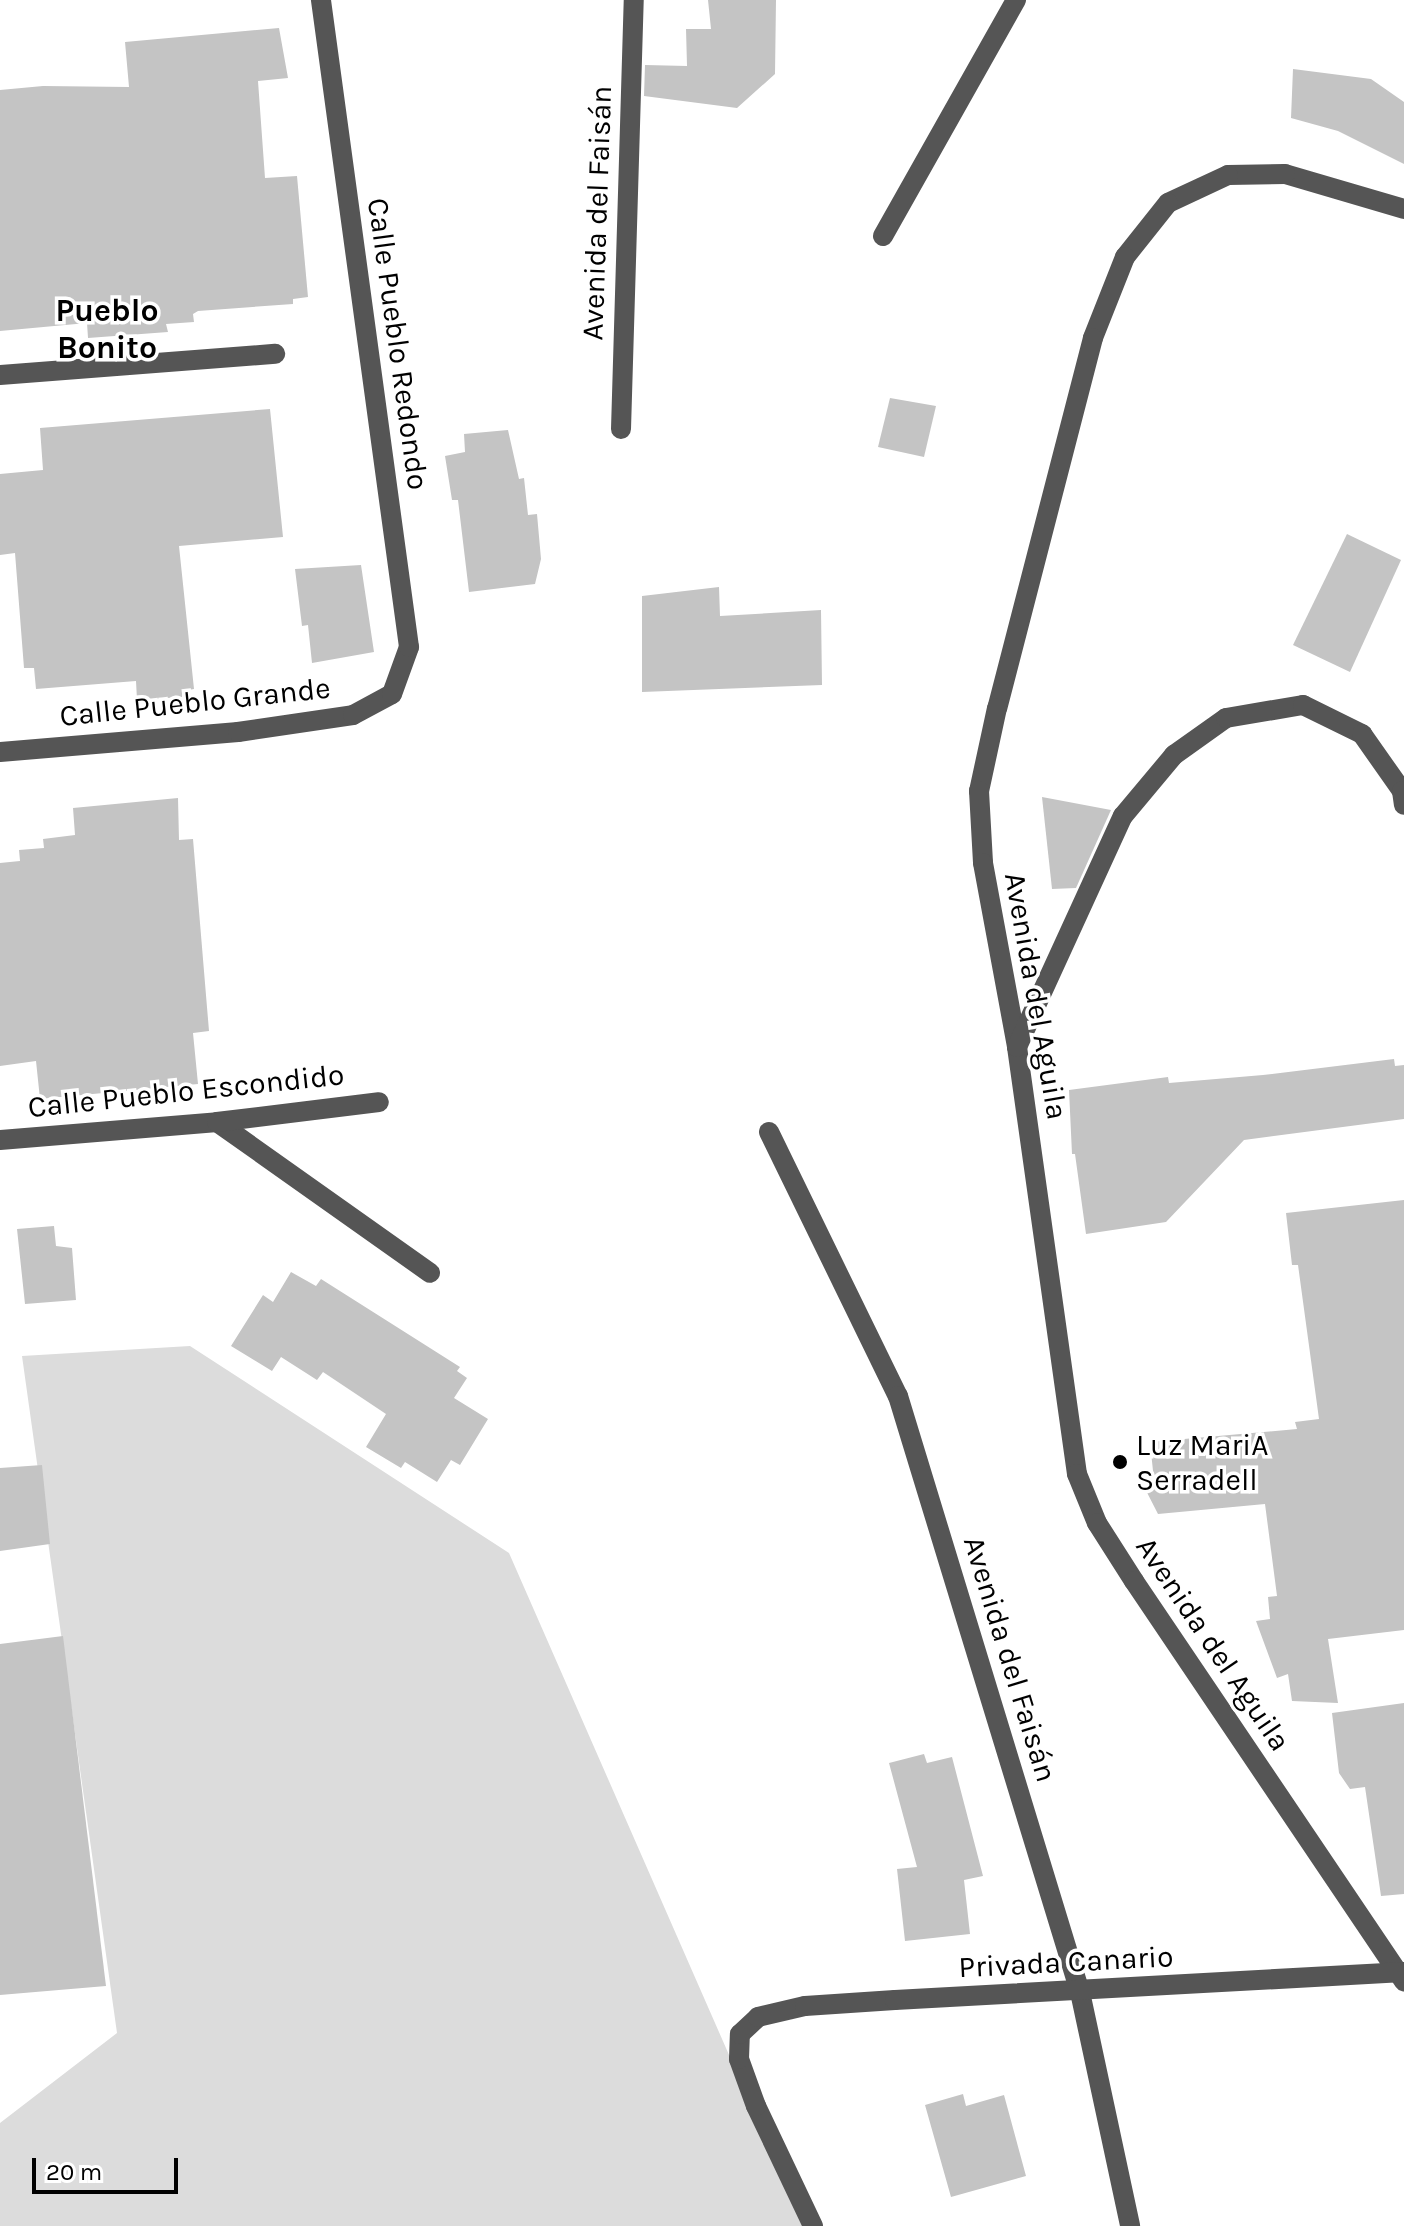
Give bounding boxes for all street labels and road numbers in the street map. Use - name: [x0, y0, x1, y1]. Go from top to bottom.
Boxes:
- street label: Avenida del Faisán: [575, 85, 619, 341]
- street label: Calle Pueblo Redondo: [360, 196, 436, 492]
- street label: Calle Pueblo Grande: [58, 670, 332, 734]
- street label: Avenida del Aguila: [997, 870, 1075, 1122]
- street label: Calle Pueblo Escondido: [26, 1056, 346, 1126]
- street label: Avenida del Aguila: [1128, 1530, 1298, 1758]
- street label: Avenida del Faisán: [956, 1532, 1064, 1786]
- street label: Privada Canario: [958, 1938, 1174, 1986]

